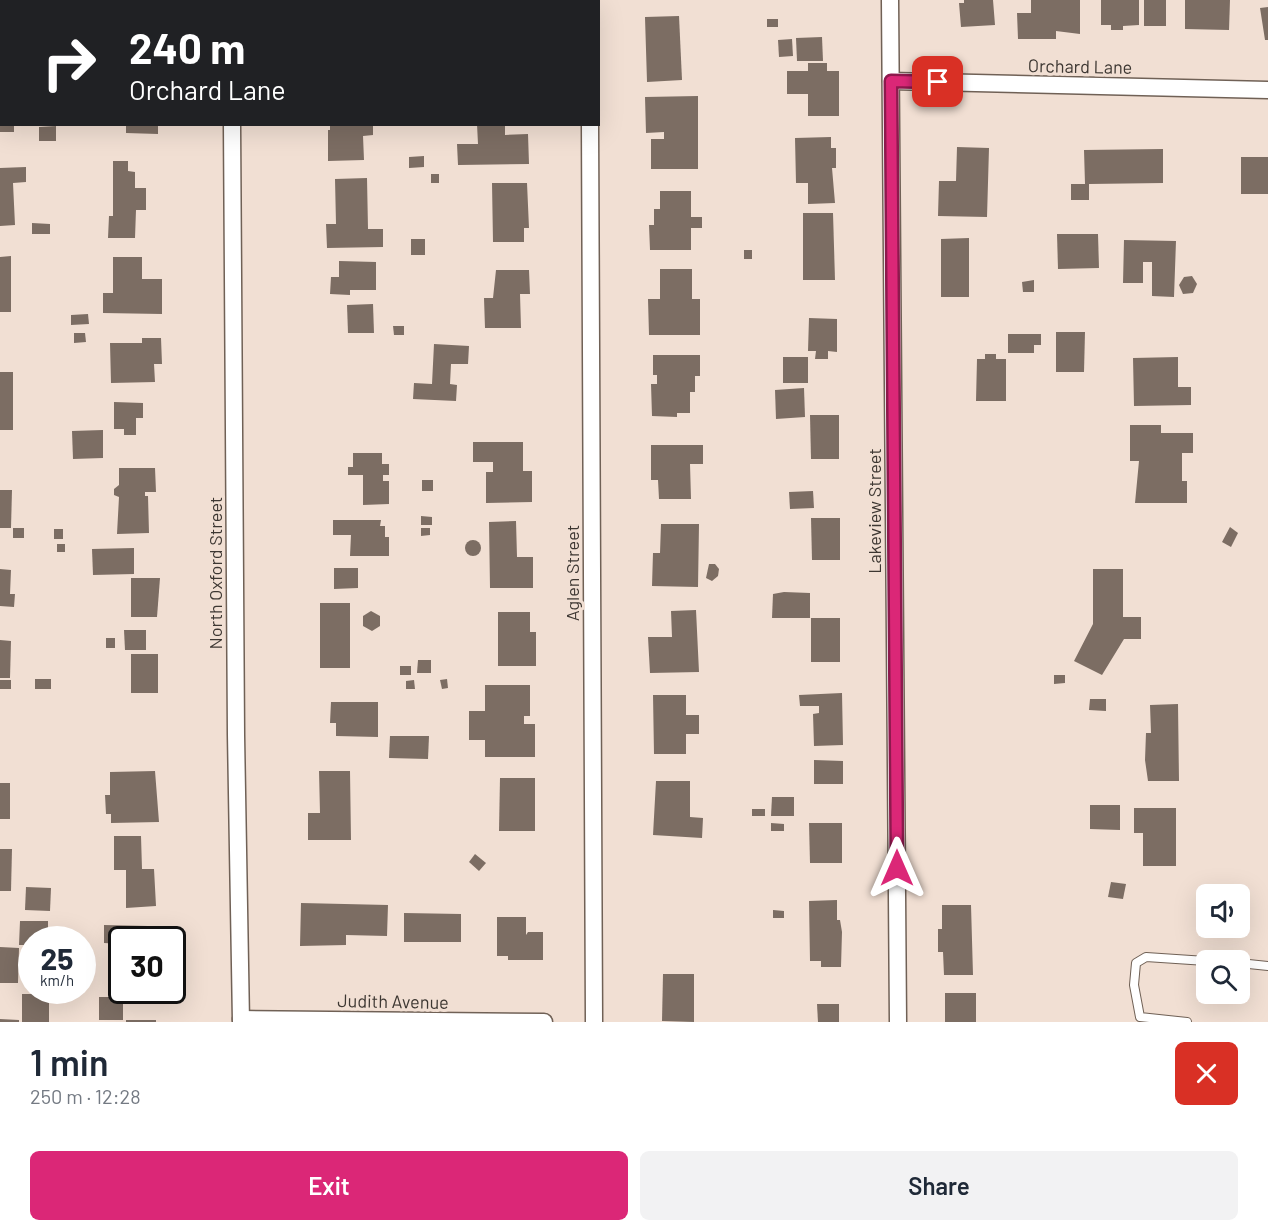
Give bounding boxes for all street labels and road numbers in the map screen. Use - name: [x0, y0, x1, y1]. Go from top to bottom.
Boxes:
- street label: Orchard Lane: [1028, 54, 1132, 78]
- street label: Lakeview Street: [863, 448, 885, 574]
- street label: North Oxford Street: [204, 497, 226, 649]
- street label: Aglen Street: [561, 525, 583, 621]
- street label: Judith Avenue: [337, 989, 449, 1013]

